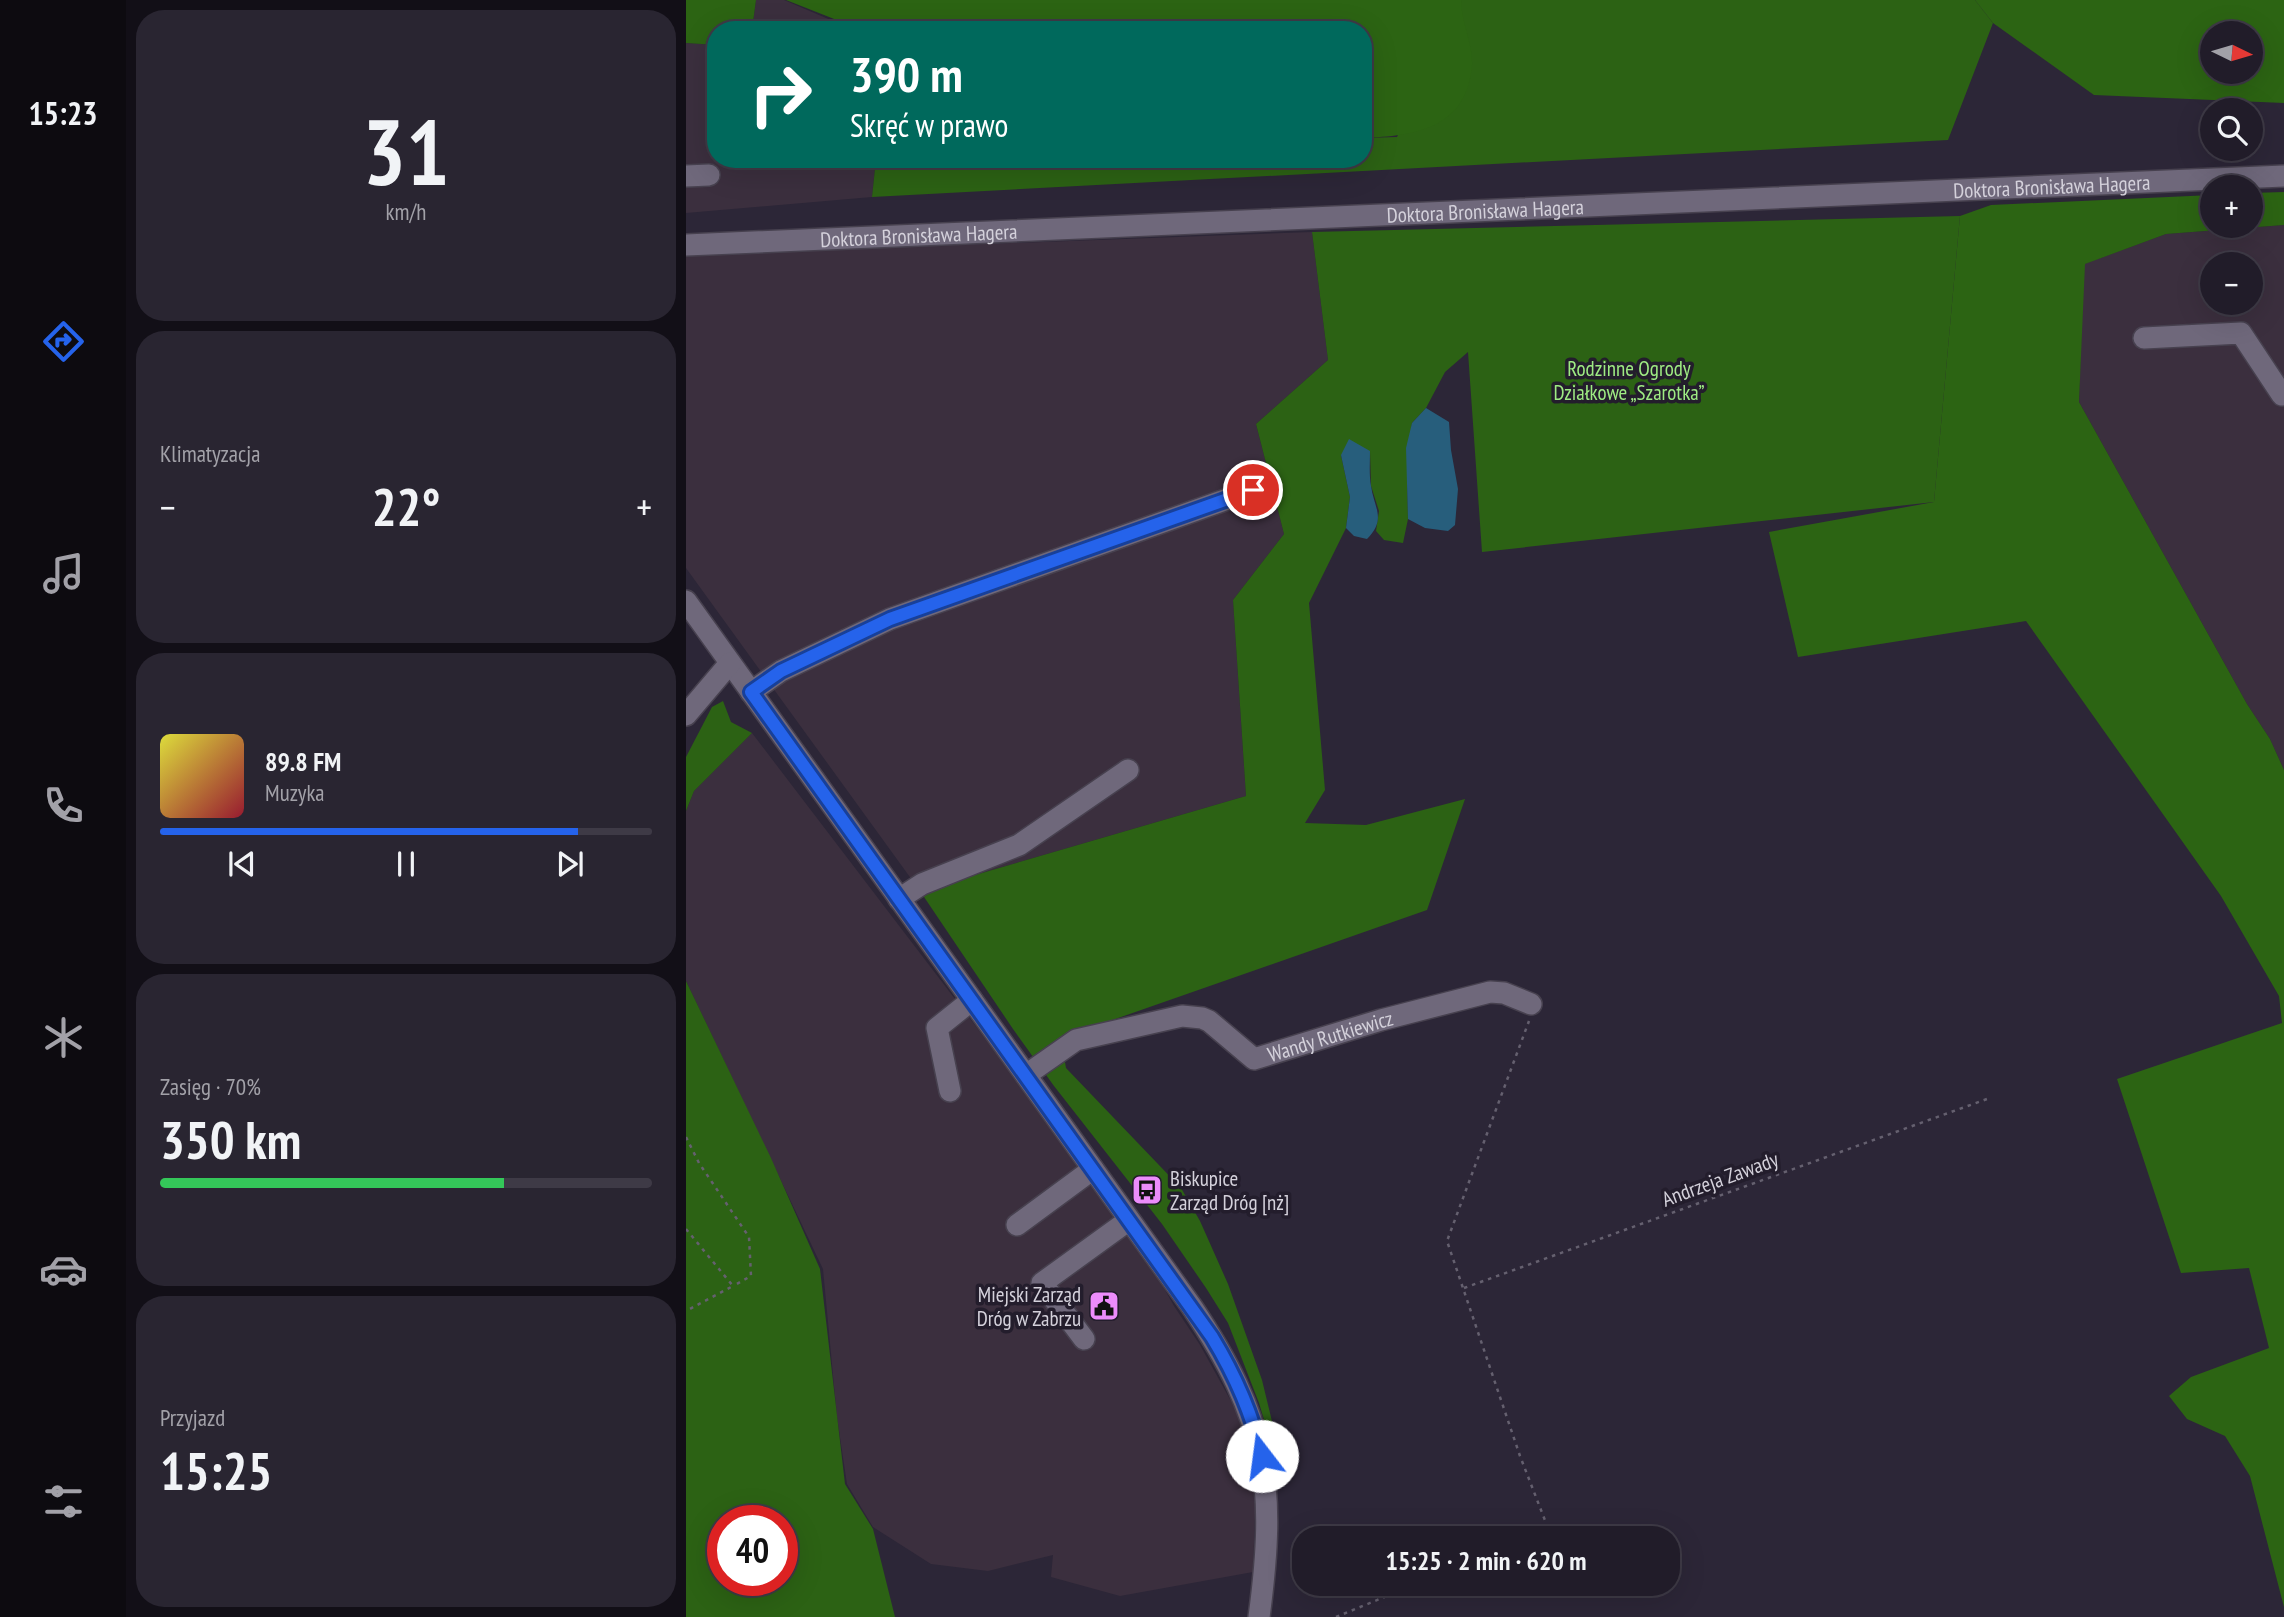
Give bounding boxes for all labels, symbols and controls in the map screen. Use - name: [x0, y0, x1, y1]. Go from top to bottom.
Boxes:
- north arrow: [2200, 21, 2263, 84]
- map controls: [2200, 21, 2263, 315]
- text: 390 m: [850, 42, 963, 106]
- icon: right: [735, 49, 826, 140]
- text: 15:23: [28, 92, 98, 134]
- text: 31: [363, 92, 450, 210]
- button: search: [2200, 98, 2263, 161]
- text: Skręć w prawo: [850, 104, 1008, 146]
- street label: Doktora Bronisława Hagera: [1953, 168, 2151, 204]
- button: +: [2200, 175, 2263, 238]
- street label: Doktora Bronisława Hagera: [1386, 193, 1584, 228]
- text: km/h: [386, 197, 426, 226]
- street label: Doktora Bronisława Hagera: [820, 217, 1018, 253]
- button: −: [2200, 252, 2263, 315]
- icon: directions: [39, 317, 88, 366]
- park label: Rodzinne Ogrody Działkowe „Szarotka”: [1553, 355, 1705, 406]
- text: Klimatyzacja: [160, 439, 260, 468]
- pin: [1223, 460, 1283, 520]
- icon: arrive: [1234, 471, 1272, 509]
- text: 22°: [372, 473, 440, 540]
- text: −: [160, 482, 176, 531]
- text: +: [636, 482, 652, 531]
- icon: music: [39, 549, 88, 598]
- text: 89.8 FM: [265, 745, 341, 778]
- text: Muzyka: [265, 778, 325, 807]
- icon: phone: [39, 781, 88, 830]
- icon: previous: [223, 845, 261, 883]
- icon: pause: [387, 845, 425, 883]
- icon: next: [551, 845, 589, 883]
- street label: Wandy Rutkiewicz: [1264, 1004, 1396, 1068]
- icon: climate: [39, 1013, 88, 1062]
- text: Zasięg · 70%: [160, 1072, 261, 1101]
- text: 350 km: [160, 1106, 301, 1173]
- street label: Andrzeja Zawady: [1658, 1145, 1782, 1213]
- place label: Biskupice Zarząd Dróg [nż]: [1170, 1165, 1289, 1216]
- bus stop icon: Biskupice Zarząd Dróg [nż]: [1130, 1173, 1164, 1207]
- icon: car: [39, 1245, 88, 1294]
- place label: Miejski Zarząd Dróg w Zabrzu: [977, 1281, 1081, 1332]
- public building icon: Miejski Zarząd Dróg w Zabrzu: [1087, 1289, 1121, 1323]
- text: Przyjazd: [160, 1403, 225, 1432]
- position arrow: [1225, 1419, 1299, 1493]
- text: 15:25: [160, 1437, 272, 1504]
- icon: filters: [39, 1477, 88, 1526]
- speed limit sign: 40: [707, 1505, 798, 1596]
- text: 15:25 · 2 min · 620 m: [1386, 1544, 1586, 1577]

